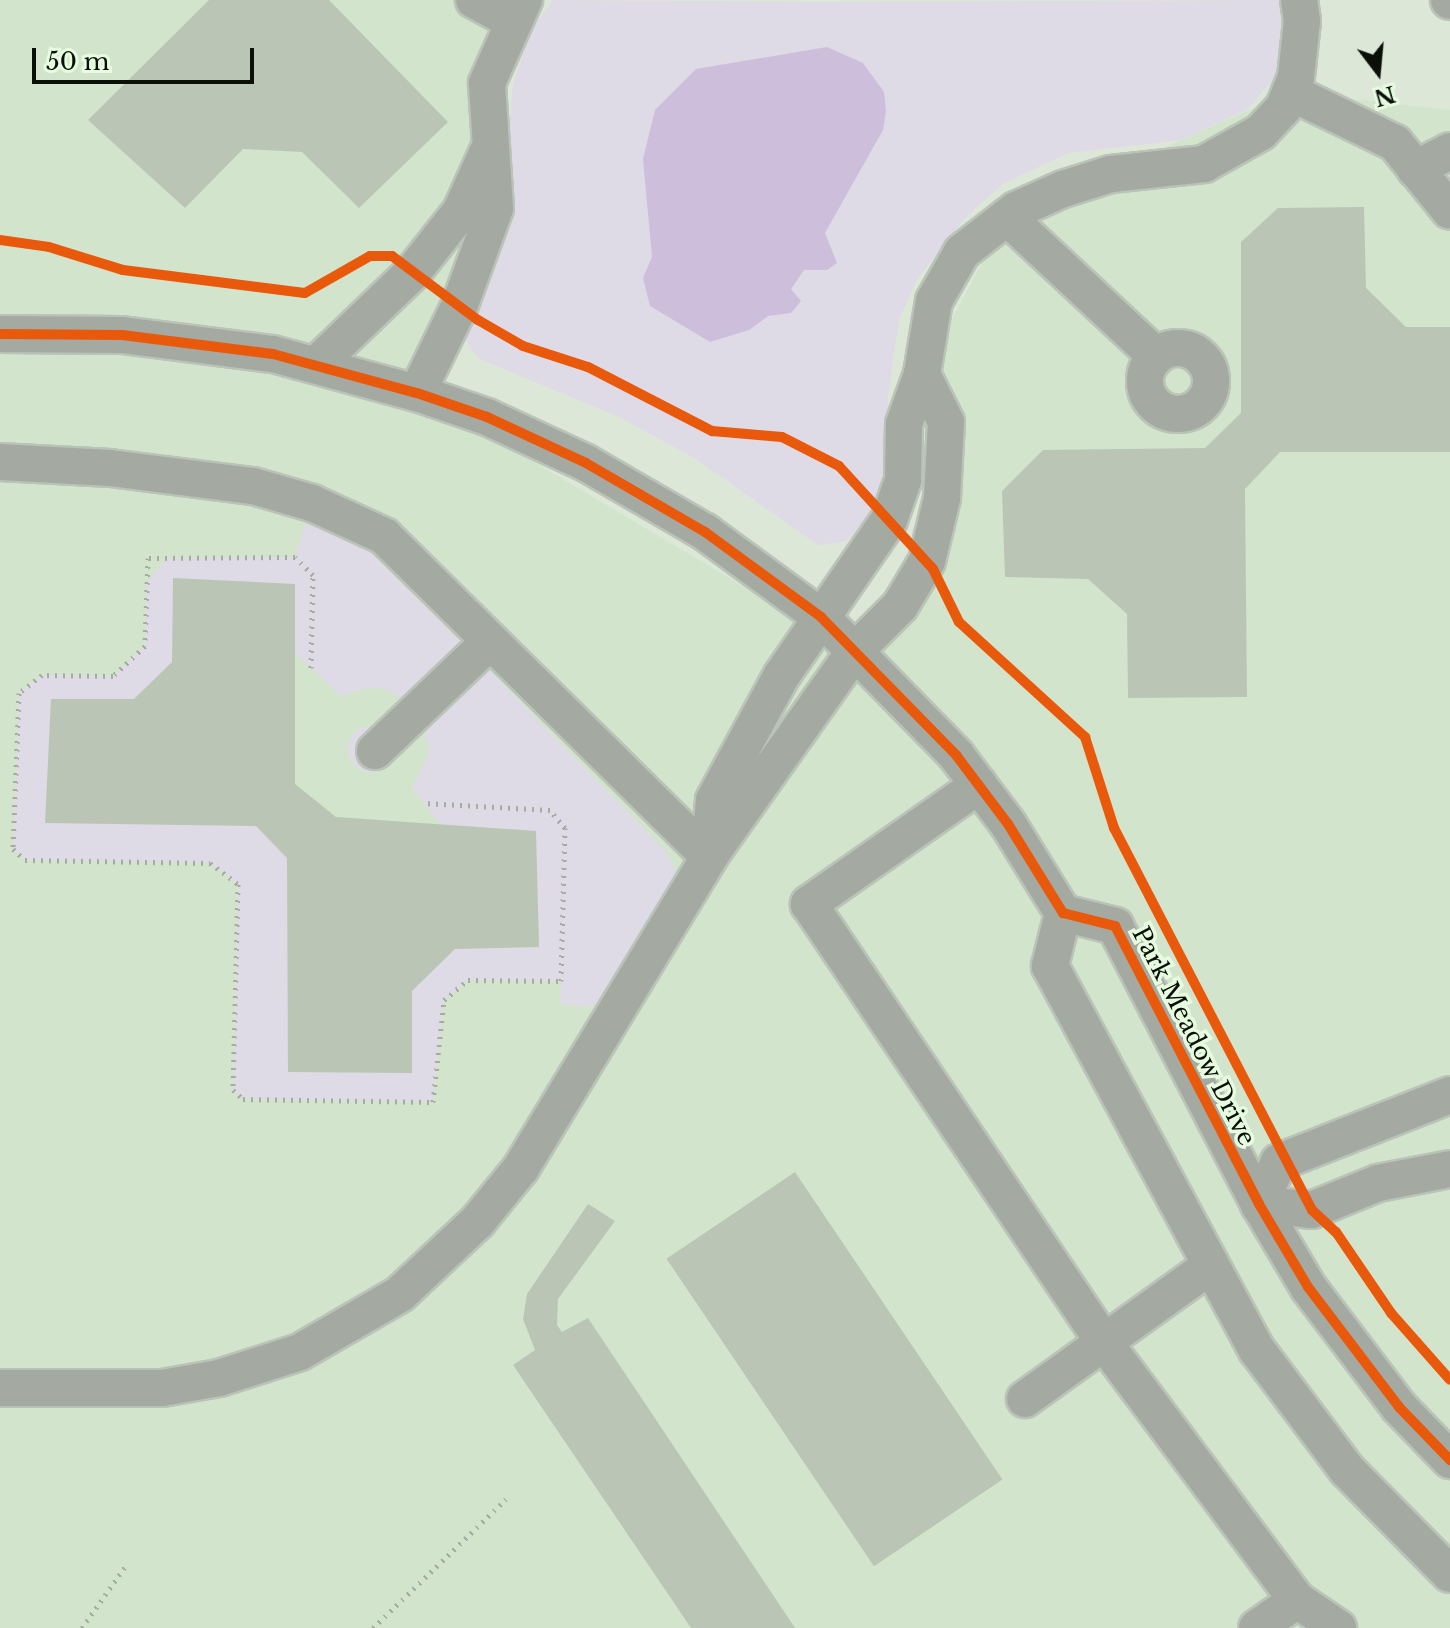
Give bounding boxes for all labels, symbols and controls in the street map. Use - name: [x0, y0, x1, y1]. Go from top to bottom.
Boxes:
- scale bar: [36, 32, 258, 82]
- north arrow: [1338, 32, 1418, 112]
- text: 50 m: [46, 47, 109, 76]
- text: N: [1371, 80, 1398, 111]
- street label: Park Meadow Drive: [1126, 921, 1262, 1151]

